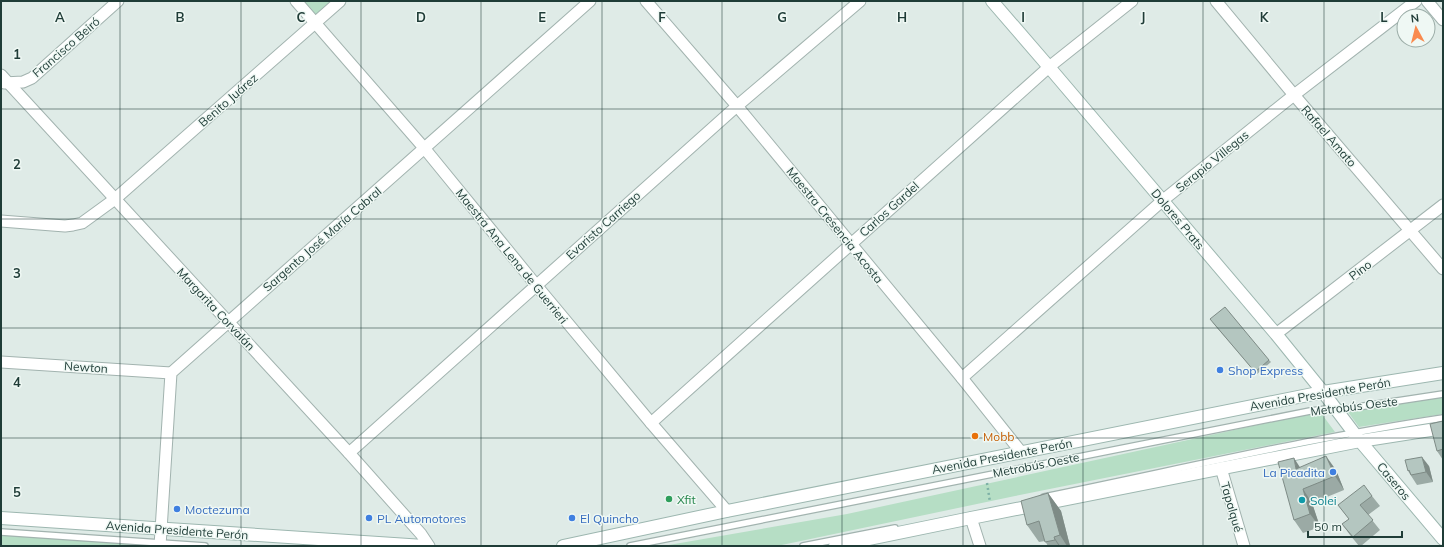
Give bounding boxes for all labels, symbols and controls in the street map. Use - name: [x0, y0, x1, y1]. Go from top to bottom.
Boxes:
- north arrow: [1396, 8, 1436, 48]
- text: A: [55, 9, 65, 25]
- text: B: [176, 9, 185, 25]
- text: C: [297, 9, 306, 25]
- text: D: [416, 9, 426, 25]
- text: E: [538, 9, 546, 25]
- text: F: [658, 9, 666, 25]
- text: G: [777, 9, 787, 25]
- text: H: [897, 9, 907, 25]
- text: I: [1021, 9, 1025, 25]
- text: J: [1141, 9, 1145, 25]
- text: K: [1260, 9, 1270, 25]
- text: L: [1380, 9, 1388, 25]
- text: N: [1410, 11, 1420, 26]
- street label: Francisco Beiró: [29, 14, 103, 80]
- text: 1: [13, 46, 21, 62]
- street label: Benito Juárez: [195, 70, 261, 130]
- street label: Rafael Amato: [1298, 102, 1360, 170]
- street label: Serapio Villegas: [1173, 127, 1251, 195]
- text: 2: [13, 156, 21, 172]
- street label: Maestra Cresencia Acosta: [784, 164, 886, 286]
- street label: Carlos Gardel: [856, 178, 922, 240]
- street label: Sargento José María Cabral: [260, 183, 384, 295]
- street label: Maestra Ana Lena de Guerrieri: [453, 185, 571, 327]
- street label: Dolores Prats: [1148, 186, 1208, 252]
- street label: Evaristo Carriego: [563, 188, 643, 262]
- street label: Pino: [1346, 257, 1374, 283]
- street label: Margarita Corvalán: [174, 264, 258, 354]
- text: 3: [13, 265, 21, 281]
- street label: Newton: [64, 358, 108, 376]
- place label: Shop Express: [1228, 363, 1303, 378]
- marker: Shop Express: [1215, 365, 1225, 375]
- text: 4: [13, 374, 21, 390]
- street label: Avenida Presidente Perón: [1248, 374, 1392, 414]
- street label: Metrobús Oeste: [1310, 393, 1398, 419]
- place label: Mobb: [983, 429, 1015, 444]
- marker: Mobb: [970, 431, 980, 441]
- street label: Avenida Presidente Perón: [930, 435, 1074, 477]
- street label: Metrobús Oeste: [992, 449, 1080, 481]
- street label: Caseros: [1374, 459, 1414, 503]
- place label: La Picadita: [1263, 465, 1325, 480]
- marker: La Picadita: [1328, 467, 1338, 477]
- street label: Tapalqué: [1218, 480, 1246, 534]
- text: 5: [13, 484, 21, 500]
- place label: Xfit: [677, 492, 696, 507]
- place label: Solei: [1310, 493, 1337, 508]
- marker: Xfit: [664, 494, 674, 504]
- marker: Solei: [1297, 495, 1307, 505]
- place label: Moctezuma: [185, 502, 250, 517]
- marker: Moctezuma: [172, 504, 182, 514]
- place label: PL Automotores: [377, 511, 466, 526]
- place label: El Quincho: [580, 511, 639, 526]
- marker: PL Automotores: [364, 513, 374, 523]
- marker: El Quincho: [567, 513, 577, 523]
- scale bar: [1308, 513, 1402, 539]
- street label: Avenida Presidente Perón: [105, 518, 249, 542]
- text: 50 m: [1314, 519, 1342, 534]

